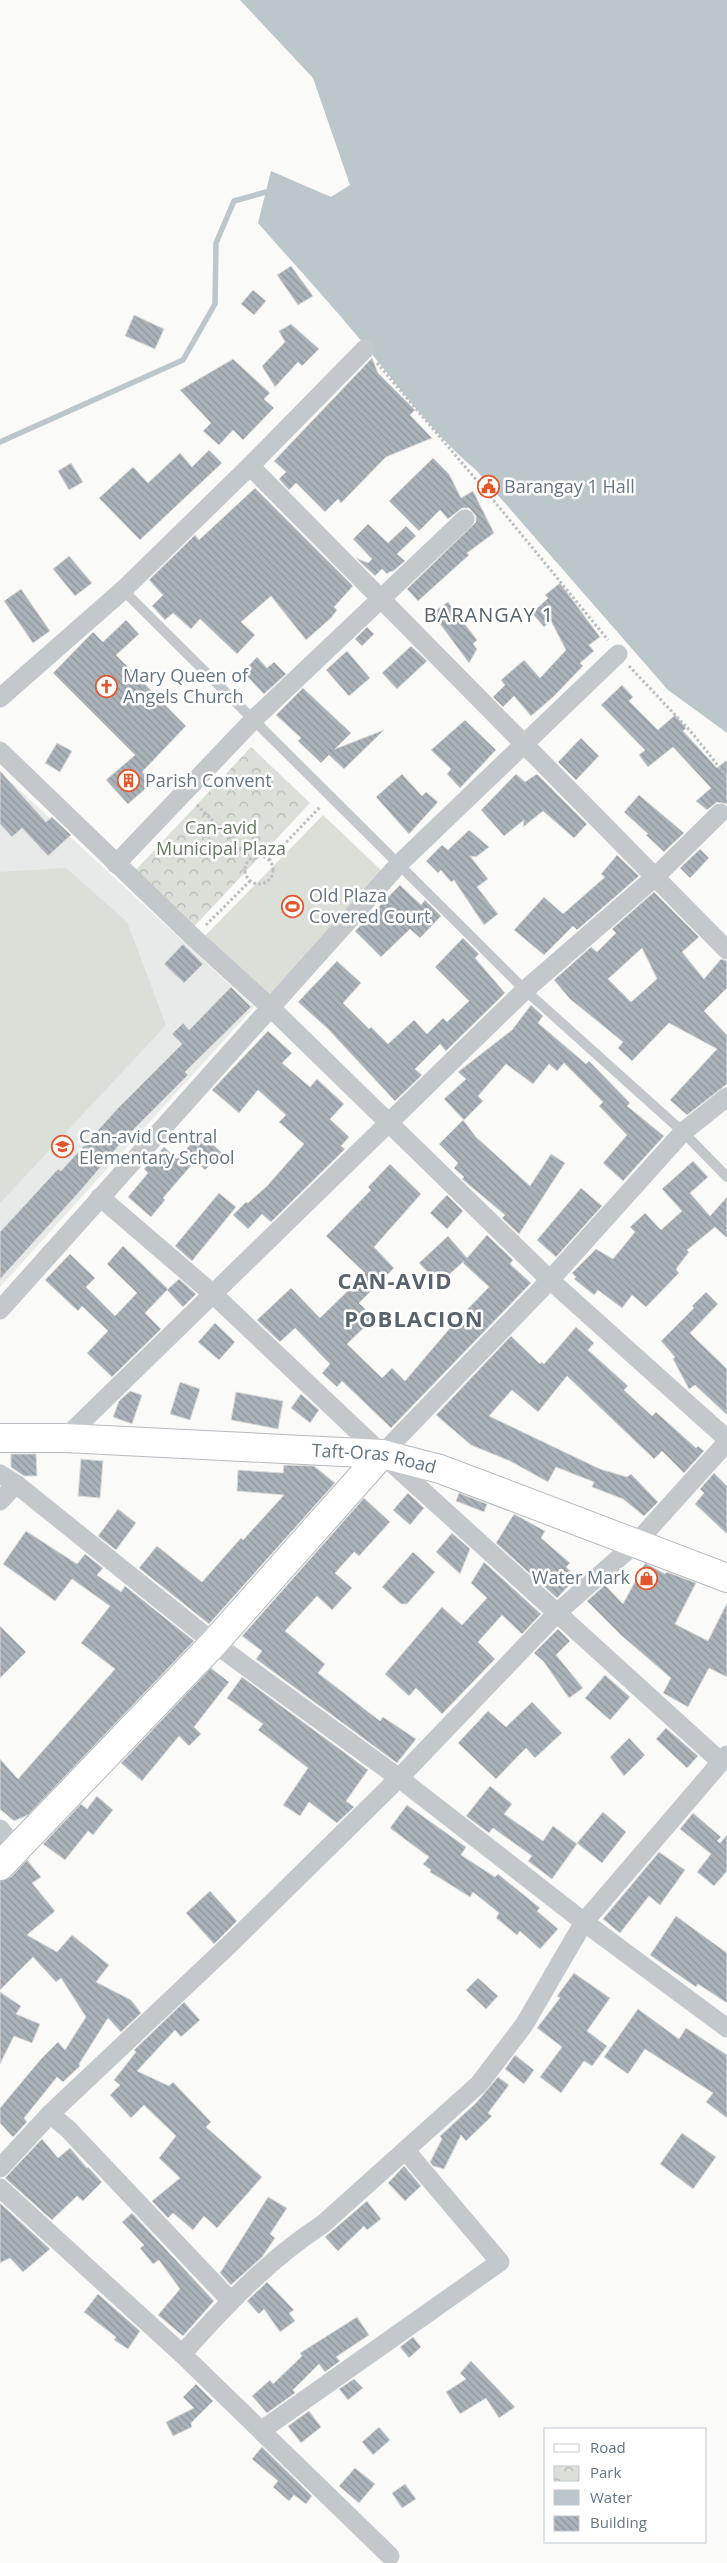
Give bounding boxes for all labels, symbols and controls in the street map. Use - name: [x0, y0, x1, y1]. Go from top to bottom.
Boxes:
- place label: Barangay 1 Hall: [504, 474, 635, 498]
- public building icon: Barangay 1 Hall: [476, 475, 500, 499]
- district label: BARANGAY 1: [424, 601, 554, 628]
- place label: Mary Queen of Angels Church: [123, 663, 249, 708]
- church icon: Mary Queen of Angels Church: [95, 674, 119, 698]
- place label: Parish Convent: [145, 768, 272, 792]
- building icon: Parish Convent: [117, 769, 141, 793]
- park label: Can-avid Municipal Plaza: [156, 815, 286, 860]
- place label: Old Plaza Covered Court: [309, 883, 430, 928]
- sports icon: Old Plaza Covered Court: [281, 894, 305, 918]
- place label: Can-avid Central Elementary School: [79, 1124, 235, 1169]
- school or university icon: Can-avid Central Elementary School: [51, 1135, 75, 1159]
- district label: CAN-AVID: [337, 1265, 453, 1295]
- district label: POBLACION: [344, 1303, 484, 1333]
- street label: Taft-Oras Road: [311, 1437, 439, 1479]
- place label: Water Mark: [532, 1565, 631, 1589]
- shop icon: Water Mark: [634, 1566, 658, 1590]
- legend: [544, 2428, 707, 2543]
- text: Road: [590, 2437, 626, 2457]
- text: Park: [590, 2462, 621, 2482]
- text: Water: [590, 2487, 632, 2507]
- text: Building: [590, 2512, 647, 2532]

